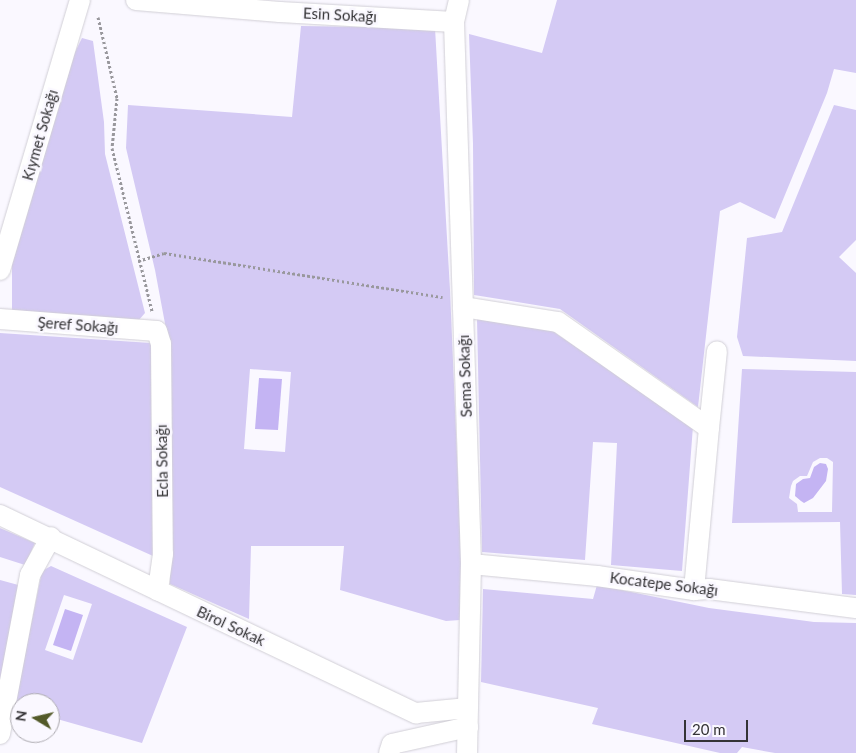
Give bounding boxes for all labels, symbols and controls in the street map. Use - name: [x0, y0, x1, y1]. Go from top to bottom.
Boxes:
- street label: Esin Sokağı: [303, 4, 377, 26]
- street label: Kıymet Sokağı: [18, 87, 62, 183]
- street label: Şeref Sokağı: [37, 313, 119, 337]
- street label: Sema Sokağı: [455, 334, 475, 418]
- street label: Ecla Sokağı: [152, 424, 172, 498]
- street label: Kocatepe Sokağı: [609, 568, 719, 600]
- street label: Birol Sokak: [194, 602, 268, 650]
- north arrow: [10, 693, 60, 743]
- text: N: [11, 709, 30, 722]
- scale bar: [686, 710, 750, 742]
- text: 20 m: [692, 720, 726, 738]

